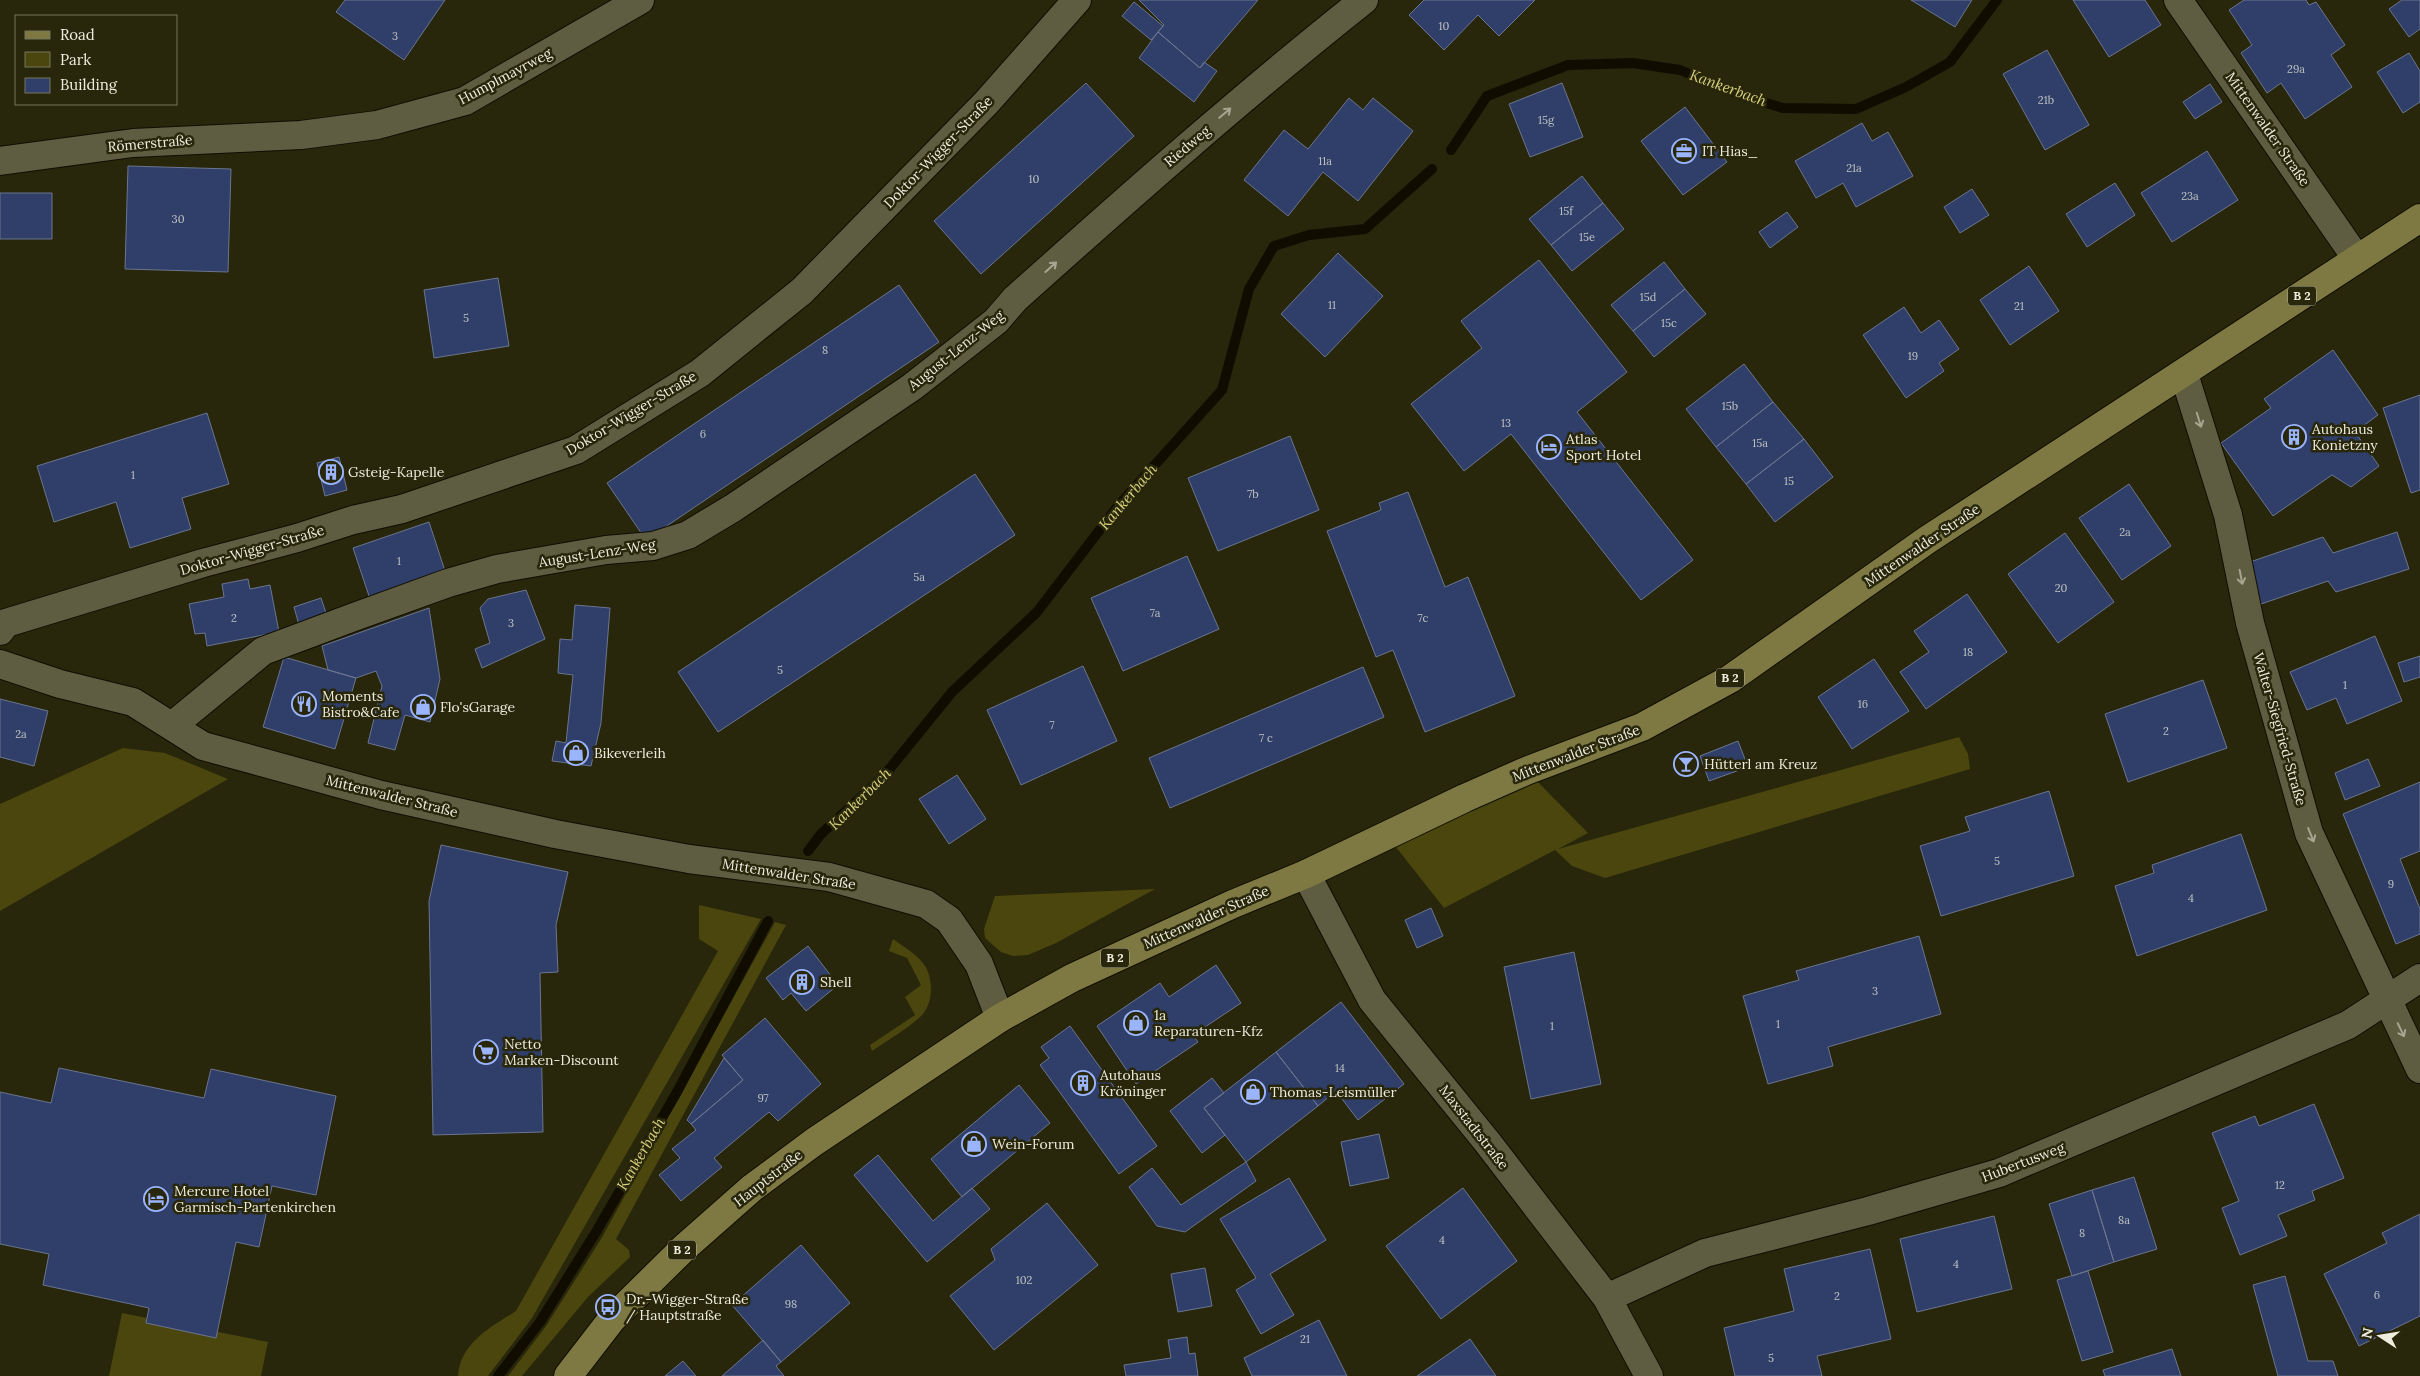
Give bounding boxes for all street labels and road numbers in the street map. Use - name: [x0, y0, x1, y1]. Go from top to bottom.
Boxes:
- street label: Humplmayrweg: [455, 44, 555, 108]
- street label: Mittenwalder Straße: [2222, 68, 2314, 190]
- street label: Doktor-Wigger-Straße: [880, 92, 996, 212]
- street label: Riedweg: [1160, 121, 1214, 171]
- street label: Römerstraße: [107, 130, 194, 156]
- road number: B 2: [2288, 286, 2316, 306]
- street label: August-Lenz-Weg: [904, 306, 1008, 395]
- street label: Doktor-Wigger-Straße: [563, 367, 700, 459]
- street label: Mittenwalder Straße: [1861, 499, 1983, 590]
- street label: Doktor-Wigger-Straße: [178, 521, 326, 579]
- street label: August-Lenz-Weg: [536, 535, 657, 571]
- street label: Walter-Siegfried-Straße: [2249, 650, 2311, 808]
- road number: B 2: [1716, 668, 1744, 688]
- street label: Mittenwalder Straße: [1510, 720, 1643, 786]
- street label: Mittenwalder Straße: [324, 771, 460, 821]
- street label: Mittenwalder Straße: [721, 855, 858, 894]
- street label: Mittenwalder Straße: [1141, 881, 1272, 953]
- road number: B 2: [1101, 948, 1129, 968]
- street label: Maxstadtstraße: [1435, 1081, 1513, 1173]
- street label: Hubertusweg: [1979, 1138, 2067, 1186]
- street label: Hauptstraße: [730, 1145, 806, 1210]
- road number: B 2: [668, 1240, 696, 1260]

